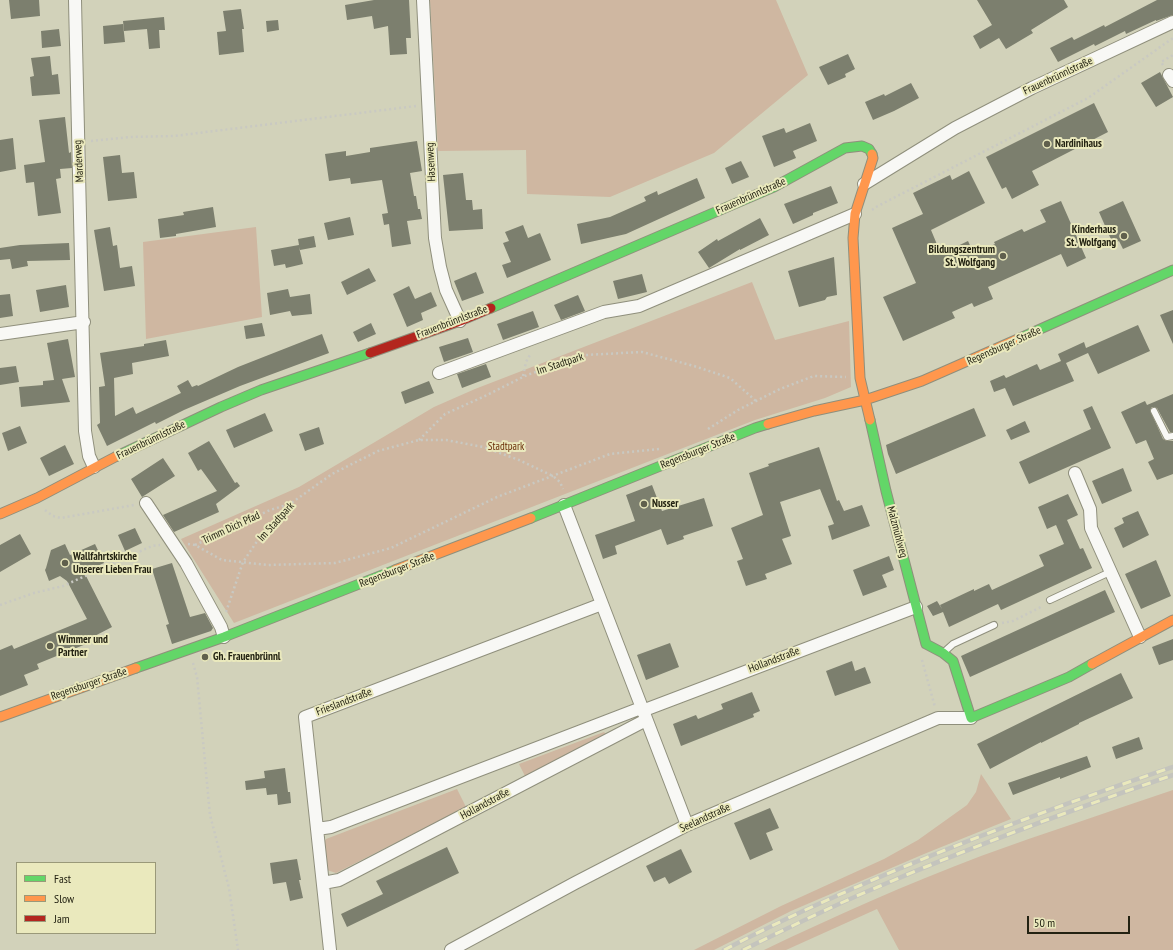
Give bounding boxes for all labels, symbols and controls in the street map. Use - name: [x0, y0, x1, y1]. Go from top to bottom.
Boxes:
- street label: Frauenbrünnlstraße: [1021, 54, 1095, 98]
- place label: Nardinihaus: [1055, 137, 1102, 151]
- marker: Nardinihaus: [1042, 139, 1052, 149]
- street label: Marderweg: [71, 140, 87, 182]
- street label: Hasenweg: [423, 142, 439, 182]
- street label: Frauenbrünnlstraße: [714, 175, 788, 217]
- place label: Kinderhaus St. Wolfgang: [1066, 223, 1116, 249]
- marker: Kinderhaus St. Wolfgang: [1119, 231, 1129, 241]
- place label: Bildungszentrum St. Wolfgang: [929, 243, 995, 269]
- marker: Bildungszentrum St. Wolfgang: [998, 251, 1008, 261]
- street label: Frauenbrünnlstraße: [415, 302, 489, 342]
- street label: Regensburger Straße: [965, 324, 1043, 368]
- street label: Im Stadtpark: [535, 350, 585, 378]
- street label: Frauenbrünnlstraße: [114, 418, 188, 462]
- street label: Regensburger Straße: [659, 430, 737, 472]
- park label: Stadtpark: [488, 440, 524, 454]
- place label: Nusser: [652, 497, 678, 511]
- marker: Nusser: [639, 499, 649, 509]
- street label: Im Stadtpark: [255, 500, 297, 544]
- street label: Malzmühlweg: [884, 505, 910, 559]
- street label: Trimm Dich Pfad: [200, 509, 262, 547]
- place label: Wallfahrtskirche Unserer Lieben Frau: [73, 550, 151, 576]
- street label: Regensburger Straße: [358, 550, 436, 590]
- marker: Wallfahrtskirche Unserer Lieben Frau: [60, 558, 70, 568]
- place label: Wimmer und Partner: [58, 633, 108, 659]
- marker: Wimmer und Partner: [45, 641, 55, 651]
- street label: Hollandstraße: [747, 644, 801, 676]
- place label: Gh. Frauenbrünnl: [213, 650, 281, 664]
- marker: Gh. Frauenbrünnl: [200, 652, 210, 662]
- street label: Regensburger Straße: [49, 665, 129, 703]
- street label: Frieslandstraße: [314, 685, 374, 719]
- street label: Hollandstraße: [458, 786, 512, 822]
- street label: Seelandstraße: [678, 801, 732, 835]
- legend: [16, 862, 156, 934]
- text: Fast: [54, 871, 71, 886]
- text: Slow: [54, 891, 74, 906]
- scale bar: [1029, 908, 1132, 934]
- text: Jam: [54, 911, 70, 926]
- text: 50 m: [1034, 915, 1055, 930]

